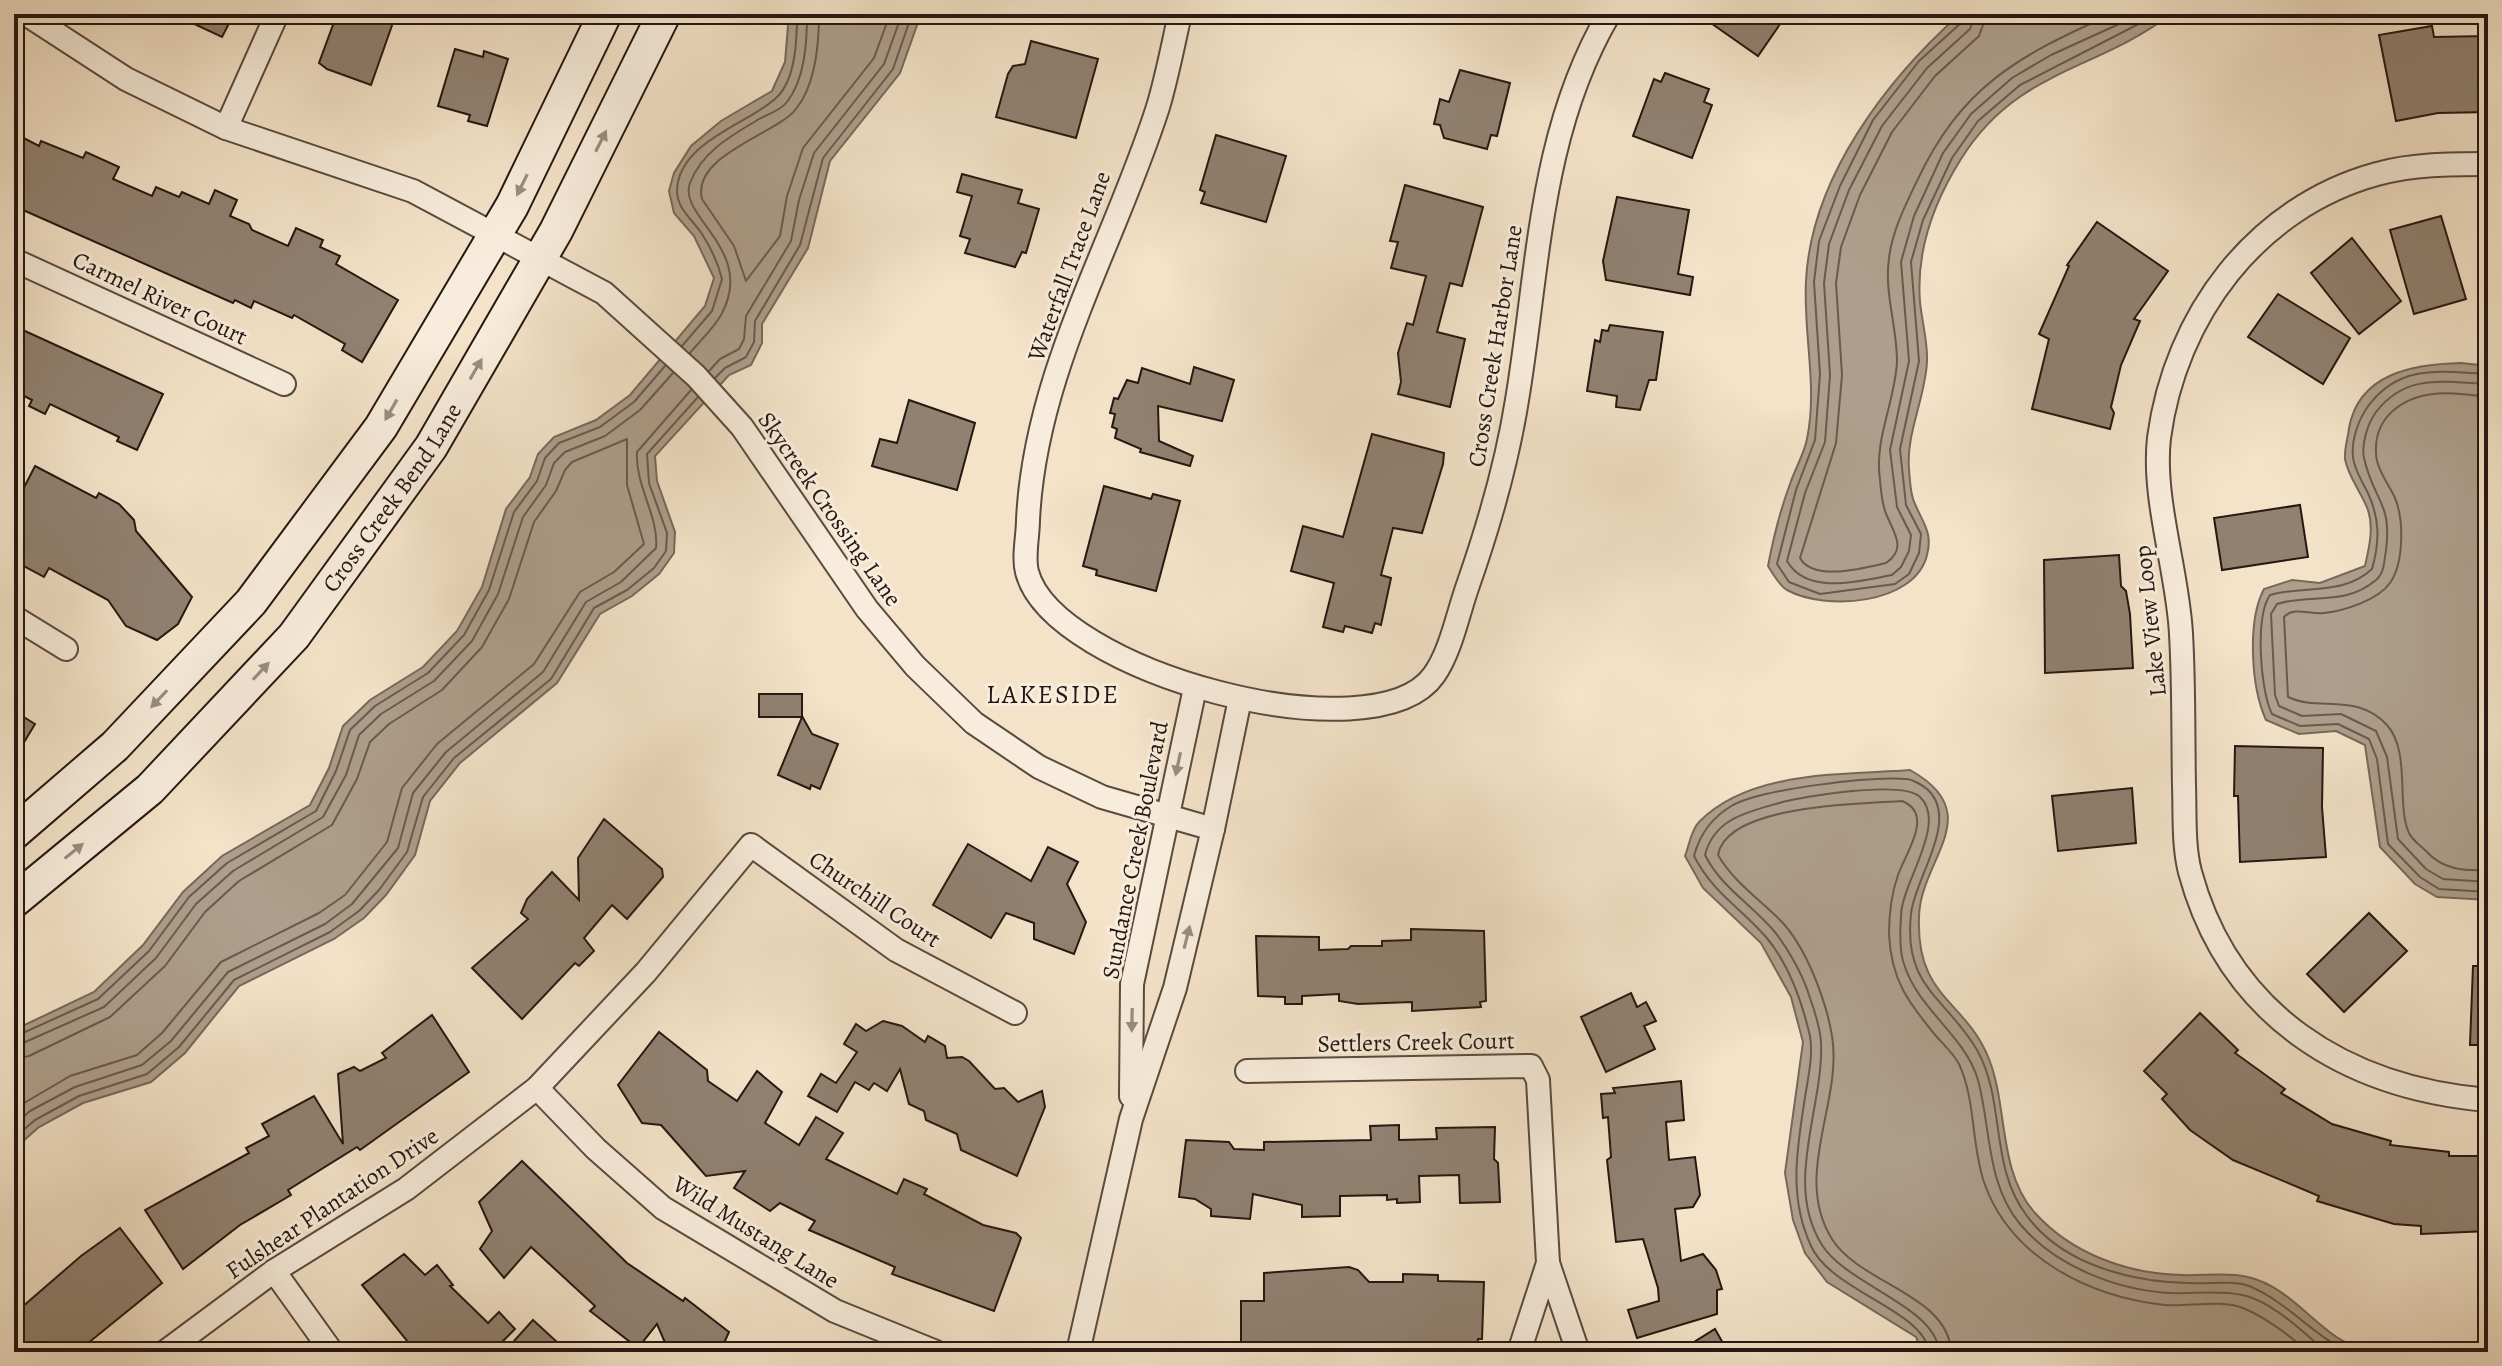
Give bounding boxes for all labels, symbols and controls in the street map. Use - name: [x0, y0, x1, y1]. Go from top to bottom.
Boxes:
- one-way arrow: [594, 129, 608, 152]
- street label: Waterfall Trace Lane: [1019, 167, 1118, 366]
- one-way arrow: [515, 173, 529, 197]
- street label: Cross Creek Harbor Lane: [1460, 223, 1530, 469]
- street label: Carmel River Court: [67, 243, 253, 353]
- one-way arrow: [469, 358, 483, 380]
- street label: Cross Creek Bend Lane: [315, 397, 469, 599]
- one-way arrow: [384, 398, 398, 421]
- street label: Skycreek Crossing Lane: [751, 405, 909, 613]
- street label: Lake View Loop: [2126, 544, 2174, 698]
- one-way arrow: [252, 662, 270, 681]
- district label: LAKESIDE: [986, 677, 1120, 712]
- one-way arrow: [151, 690, 169, 709]
- street label: Sundance Creek Boulevard: [1094, 718, 1176, 982]
- one-way arrow: [1171, 752, 1184, 777]
- one-way arrow: [64, 843, 84, 860]
- street label: Churchill Court: [803, 843, 947, 955]
- one-way arrow: [1181, 925, 1194, 950]
- one-way arrow: [1126, 1008, 1138, 1033]
- street label: Settlers Creek Court: [1317, 1024, 1515, 1060]
- street label: Fulshear Plantation Drive: [219, 1120, 445, 1286]
- street label: Wild Mustang Lane: [666, 1167, 845, 1296]

